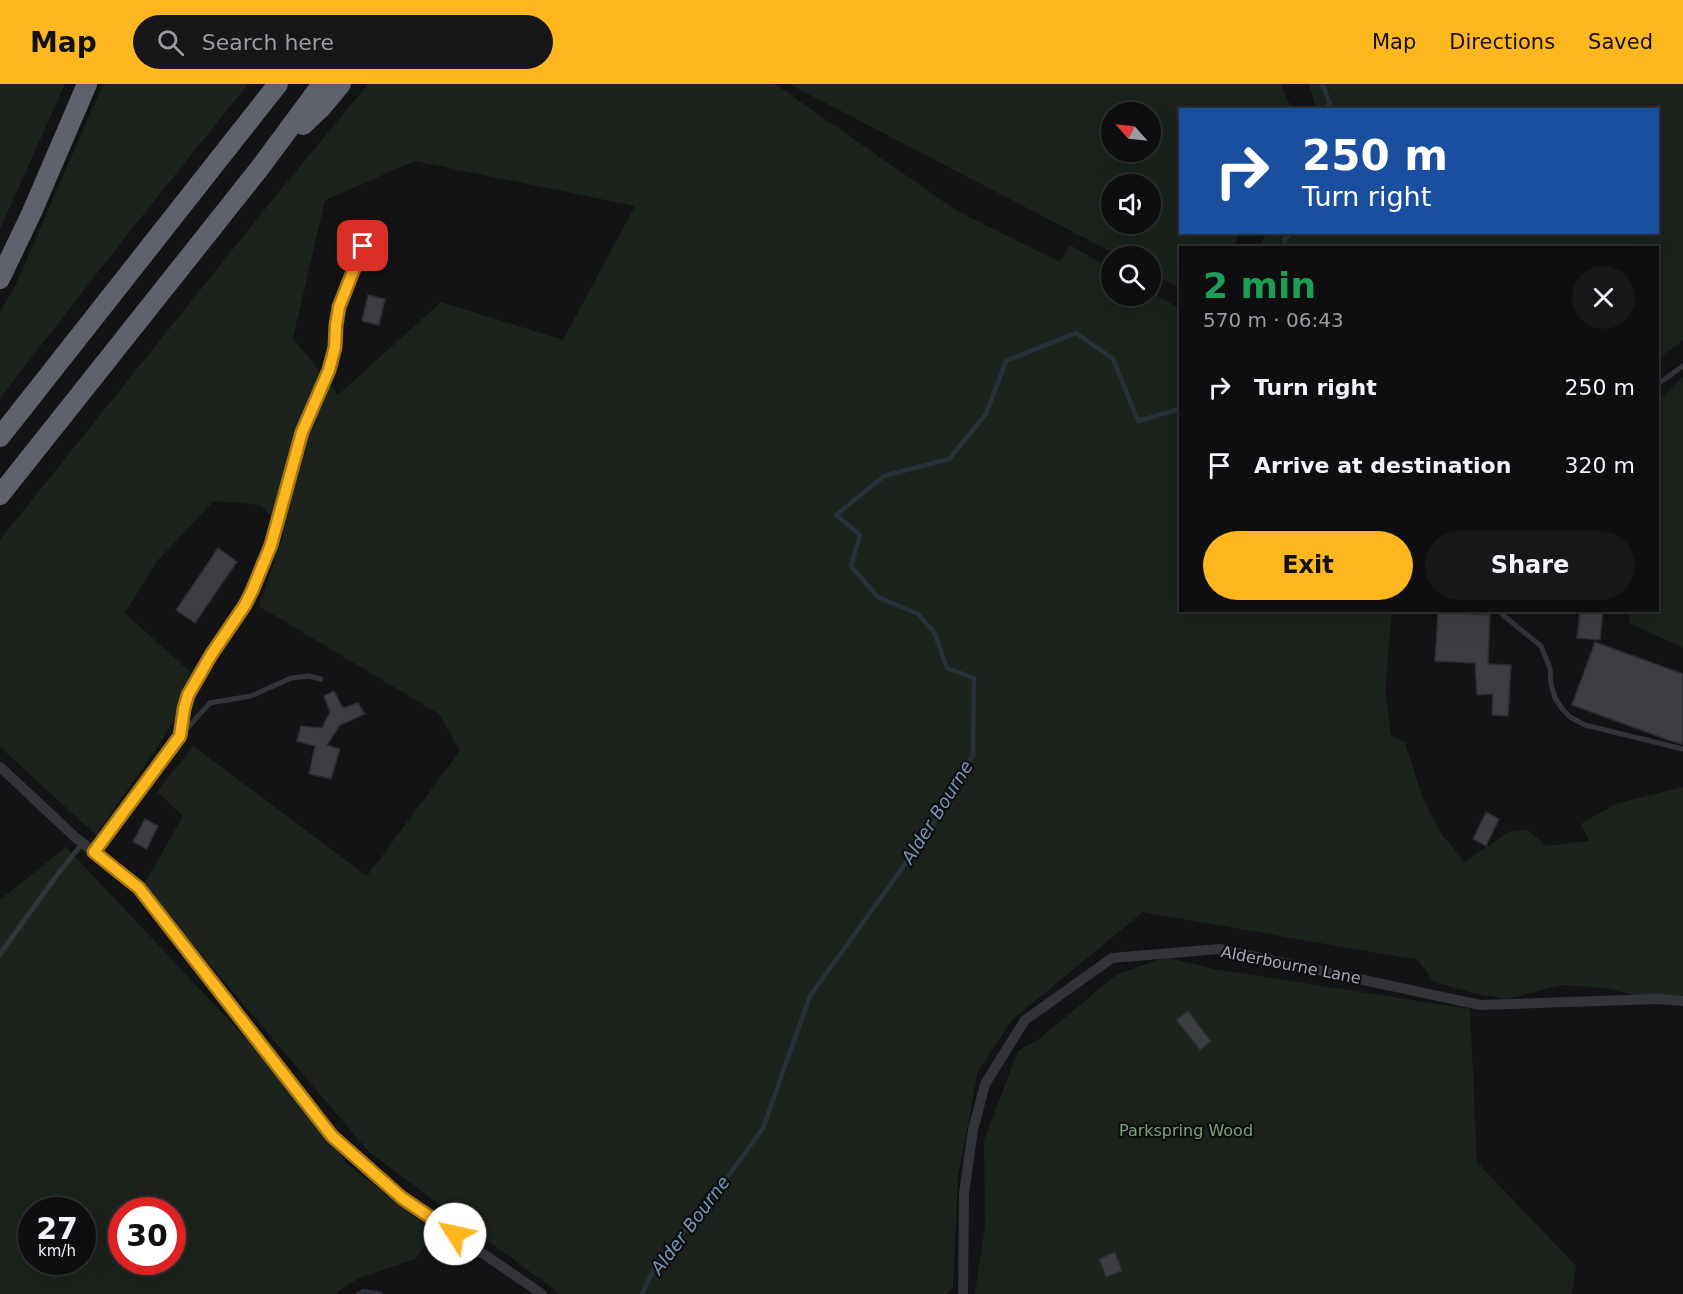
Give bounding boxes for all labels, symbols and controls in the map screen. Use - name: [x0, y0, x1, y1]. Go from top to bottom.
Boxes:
- search box: [133, 15, 553, 69]
- text: Map: [30, 26, 97, 59]
- icon: search: [154, 26, 187, 59]
- text: Search here: [202, 30, 334, 55]
- text: Map: [1372, 30, 1416, 54]
- text: Directions: [1449, 30, 1555, 54]
- text: Saved: [1588, 30, 1653, 54]
- north arrow: [1101, 102, 1161, 162]
- map controls: [1101, 102, 1161, 306]
- text: 250 m: [1302, 131, 1448, 180]
- icon: right: [1203, 132, 1281, 210]
- button: sound: [1101, 174, 1161, 234]
- text: Turn right: [1302, 181, 1431, 212]
- pin: [337, 220, 388, 271]
- icon: arrive: [346, 229, 379, 262]
- button: search: [1101, 246, 1161, 306]
- text: 2 min: [1203, 265, 1316, 306]
- button: close: [1572, 266, 1635, 329]
- text: 570 m · 06:43: [1203, 308, 1344, 332]
- icon: right: [1203, 371, 1236, 404]
- text: Turn right: [1254, 375, 1377, 400]
- text: 250 m: [1565, 375, 1635, 400]
- icon: arrive: [1203, 449, 1236, 482]
- text: Arrive at destination: [1254, 453, 1511, 478]
- text: 320 m: [1565, 453, 1635, 478]
- button: Exit: [1203, 531, 1413, 600]
- button: Share: [1425, 531, 1635, 600]
- water label: Alder Bourne: [896, 757, 977, 868]
- street label: Alderbourne Lane: [1219, 942, 1363, 988]
- park label: Parkspring Wood: [1119, 1121, 1253, 1140]
- water label: Alder Bourne: [646, 1172, 734, 1279]
- speed limit sign: 30: [108, 1197, 186, 1275]
- position arrow: [423, 1202, 487, 1266]
- text: 27: [36, 1211, 78, 1246]
- text: km/h: [38, 1242, 76, 1260]

